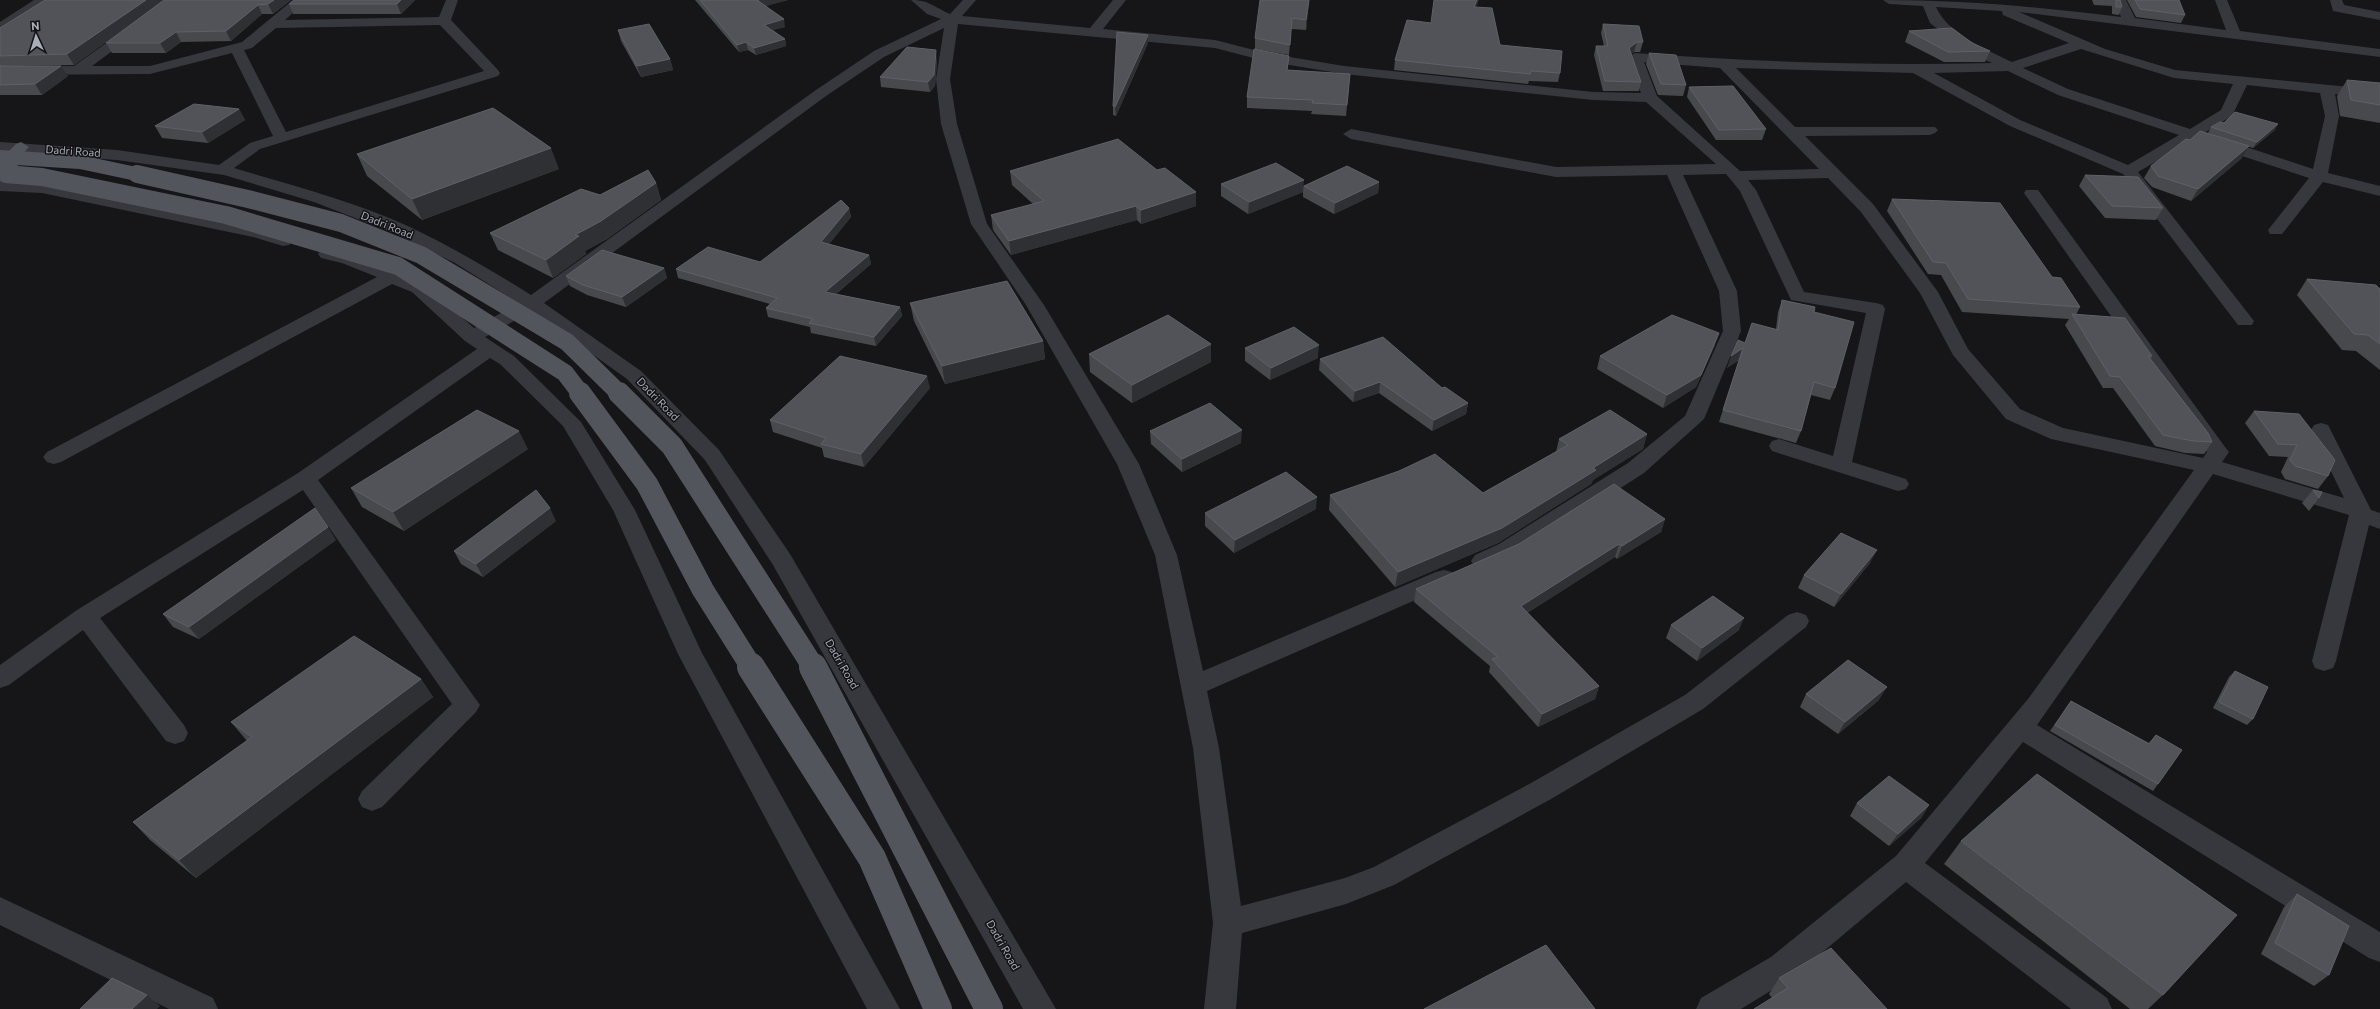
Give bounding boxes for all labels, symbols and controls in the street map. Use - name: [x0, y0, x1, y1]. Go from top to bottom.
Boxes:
- north arrow: [16, 16, 56, 56]
- text: N: [31, 19, 40, 32]
- street label: Dadri Road: [45, 142, 101, 159]
- street label: Dadri Road: [359, 208, 415, 241]
- street label: Dadri Road: [634, 374, 682, 423]
- street label: Dadri Road: [823, 637, 862, 691]
- street label: Dadri Road: [984, 918, 1023, 972]

